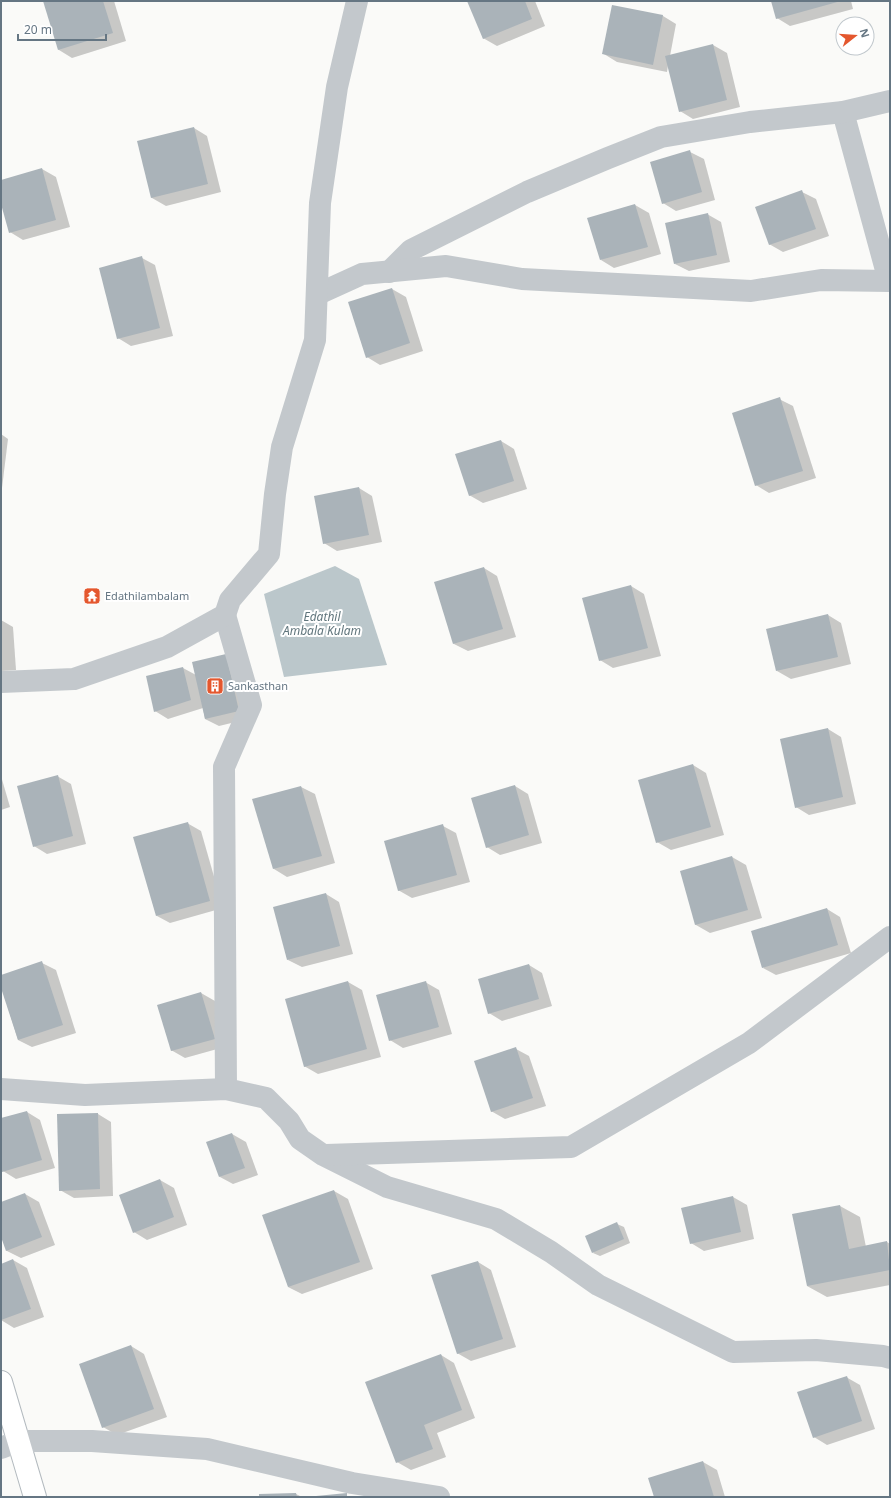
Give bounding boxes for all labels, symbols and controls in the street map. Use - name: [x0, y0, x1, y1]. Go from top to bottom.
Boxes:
- scale bar: [18, 16, 106, 42]
- north arrow: [835, 16, 875, 56]
- text: 20 m: [24, 21, 52, 38]
- text: N: [857, 26, 874, 39]
- temple icon: Edathilambalam: [82, 586, 102, 606]
- place label: Edathilambalam: [105, 588, 189, 603]
- water label: Edathil Ambala Kulam: [282, 608, 361, 639]
- building icon: Sankasthan: [205, 676, 225, 696]
- place label: Sankasthan: [228, 678, 288, 693]

